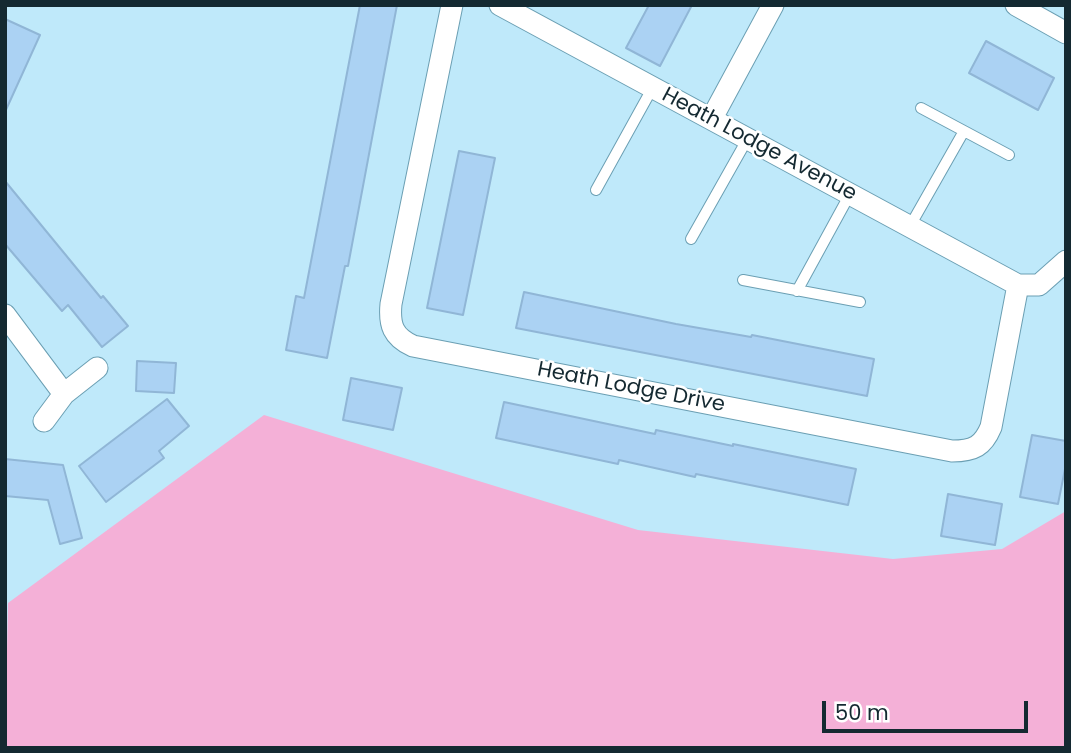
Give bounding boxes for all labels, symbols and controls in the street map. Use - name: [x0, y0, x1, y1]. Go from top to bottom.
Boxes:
- street label: Heath Lodge Avenue: [657, 83, 861, 207]
- street label: Heath Lodge Drive: [535, 357, 727, 419]
- scale bar: [826, 686, 1032, 730]
- text: 50 m: [835, 698, 889, 727]

